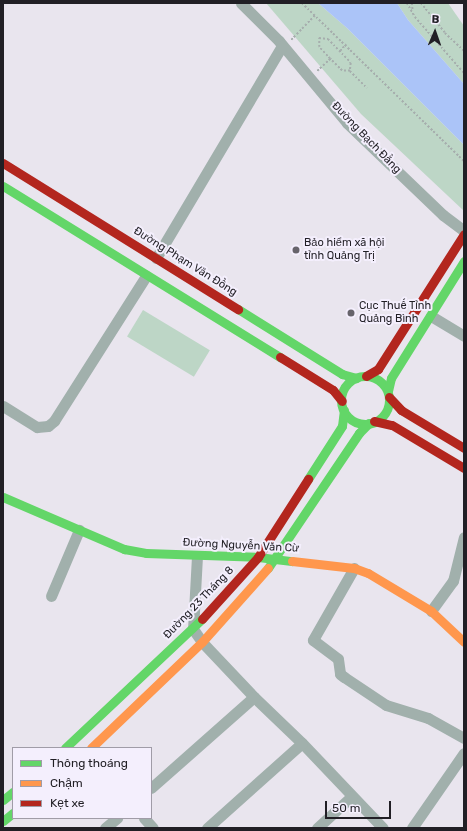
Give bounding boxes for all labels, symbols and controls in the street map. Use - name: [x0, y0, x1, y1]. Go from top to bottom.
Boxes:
- north arrow: [415, 12, 455, 52]
- text: B: [431, 13, 440, 26]
- street label: Đường Bạch Đằng: [329, 100, 403, 176]
- street label: Đường Phạm Văn Đồng: [131, 225, 239, 299]
- place label: Bảo hiểm xã hội tỉnh Quảng Trị: [304, 237, 385, 263]
- marker: Bảo hiểm xã hội tỉnh Quảng Trị: [291, 245, 301, 255]
- place label: Cục Thuế Tỉnh Quảng Bình: [359, 300, 432, 326]
- marker: Cục Thuế Tỉnh Quảng Bình: [346, 308, 356, 318]
- street label: Đường Nguyễn Văn Cừ: [182, 536, 300, 556]
- street label: Đường 23 Tháng 8: [161, 564, 237, 642]
- legend: [12, 747, 152, 819]
- text: Thông thoáng: [50, 756, 128, 770]
- text: Chậm: [50, 776, 83, 790]
- scale bar: [327, 793, 393, 819]
- text: Kẹt xe: [50, 796, 85, 810]
- text: 50 m: [332, 801, 360, 815]

